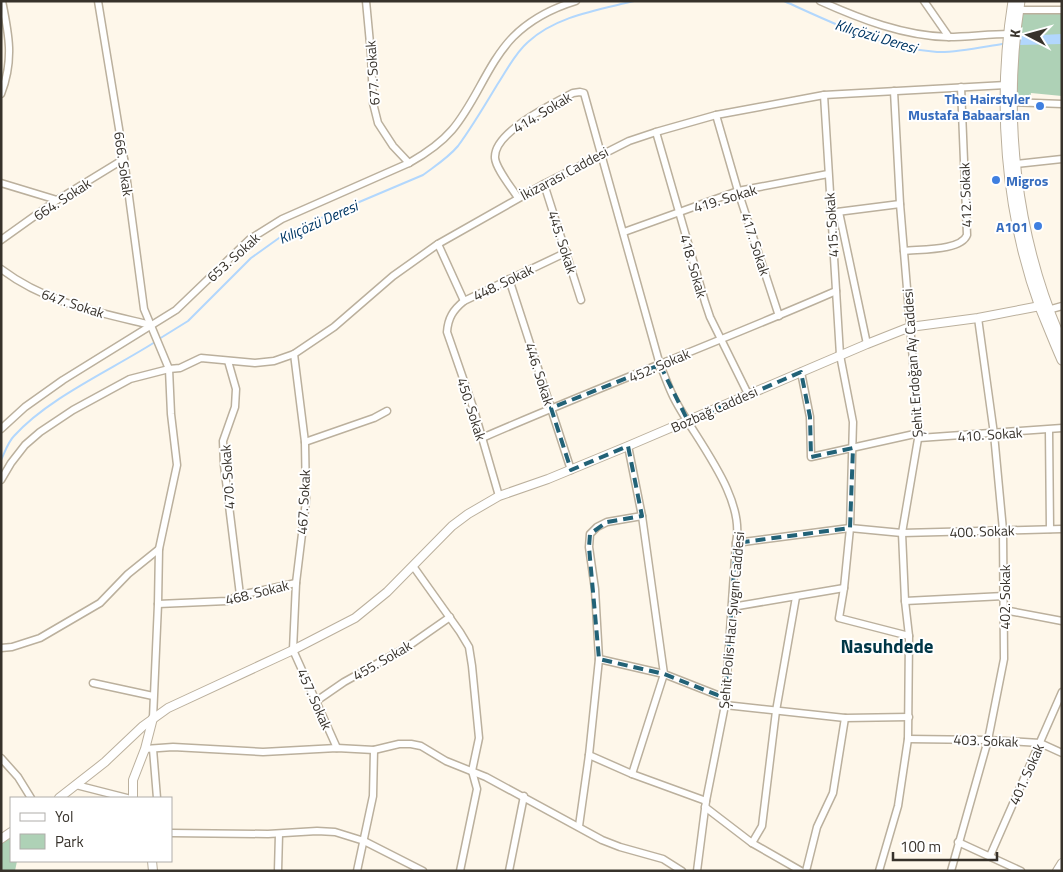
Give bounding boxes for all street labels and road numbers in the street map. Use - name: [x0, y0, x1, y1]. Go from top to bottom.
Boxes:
- street label: 677. Sokak: [359, 40, 385, 106]
- street label: 414. Sokak: [509, 86, 576, 138]
- street label: 666. Sokak: [109, 130, 139, 198]
- street label: İkizarası Caddesi: [516, 141, 612, 205]
- street label: 412. Sokak: [953, 162, 977, 228]
- street label: 664. Sokak: [29, 172, 95, 226]
- street label: 419. Sokak: [691, 178, 759, 218]
- street label: 415. Sokak: [818, 192, 844, 258]
- street label: 445. Sokak: [543, 208, 583, 276]
- street label: 417. Sokak: [736, 210, 776, 278]
- street label: 653. Sokak: [202, 227, 264, 287]
- street label: 418. Sokak: [675, 232, 713, 300]
- street label: 448. Sokak: [469, 258, 537, 306]
- street label: 647. Sokak: [39, 283, 107, 323]
- street label: Şehit Erdoğan Ay Caddesi: [896, 288, 928, 438]
- street label: 446. Sokak: [520, 340, 560, 408]
- street label: 452. Sokak: [625, 343, 693, 387]
- street label: 450. Sokak: [452, 375, 492, 443]
- street label: Bozbağ Caddesi: [667, 380, 761, 438]
- street label: 410. Sokak: [957, 421, 1023, 447]
- street label: 470. Sokak: [214, 444, 240, 510]
- street label: 467. Sokak: [291, 469, 315, 535]
- street label: 400. Sokak: [949, 519, 1015, 543]
- street label: Şehit Polis Hacı Şıvgın Caddesi: [713, 531, 749, 709]
- street label: 402. Sokak: [994, 564, 1015, 630]
- street label: 468. Sokak: [223, 574, 291, 610]
- street label: 455. Sokak: [349, 635, 416, 685]
- street label: 457. Sokak: [292, 665, 338, 733]
- street label: 403. Sokak: [953, 728, 1019, 752]
- street label: 401. Sokak: [1003, 740, 1049, 808]

